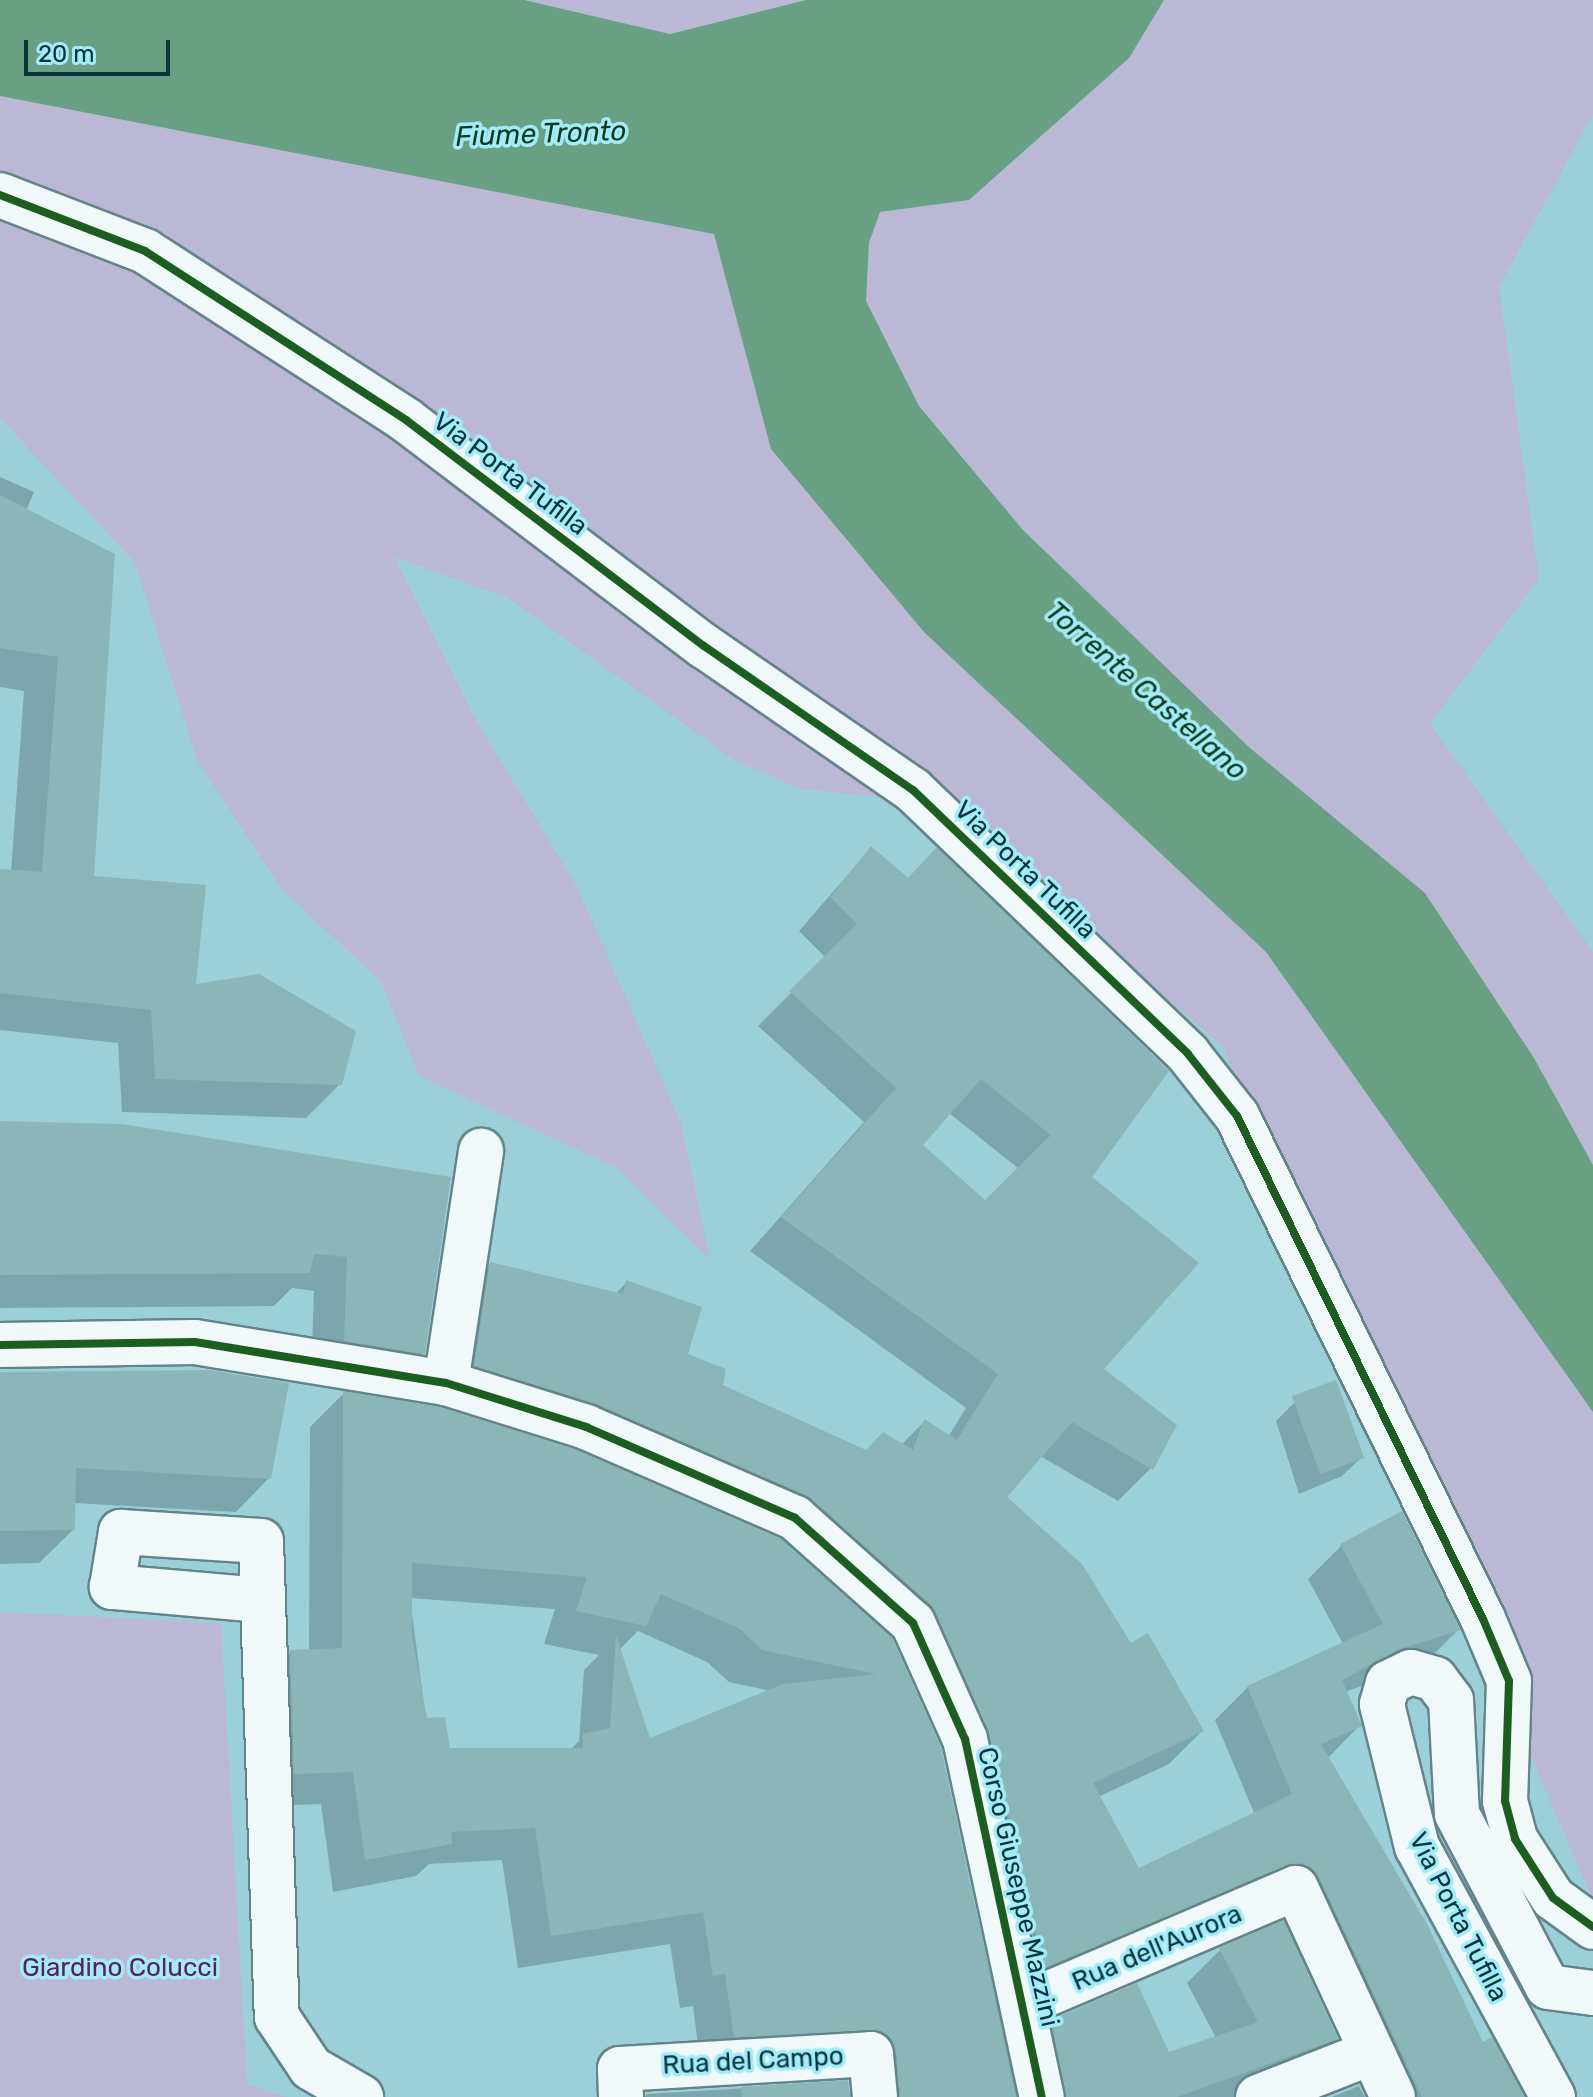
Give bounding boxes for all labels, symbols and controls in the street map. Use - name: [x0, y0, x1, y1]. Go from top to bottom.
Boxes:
- scale bar: [28, 24, 174, 74]
- text: 20 m: [38, 40, 95, 68]
- water label: Fiume Tronto: [455, 114, 627, 154]
- street label: Via Porta Tufilla: [426, 406, 594, 542]
- water label: Torrente Castellano: [1039, 595, 1253, 787]
- street label: Via Porta Tufilla: [947, 794, 1103, 946]
- street label: Corso Giuseppe Mazzini: [971, 1744, 1065, 2030]
- street label: Via Porta Tufilla: [1402, 1827, 1514, 2007]
- street label: Rua dell'Aurora: [1067, 1898, 1247, 1998]
- park label: Giardino Colucci: [22, 1952, 218, 1984]
- street label: Rua del Campo: [662, 2041, 844, 2081]

